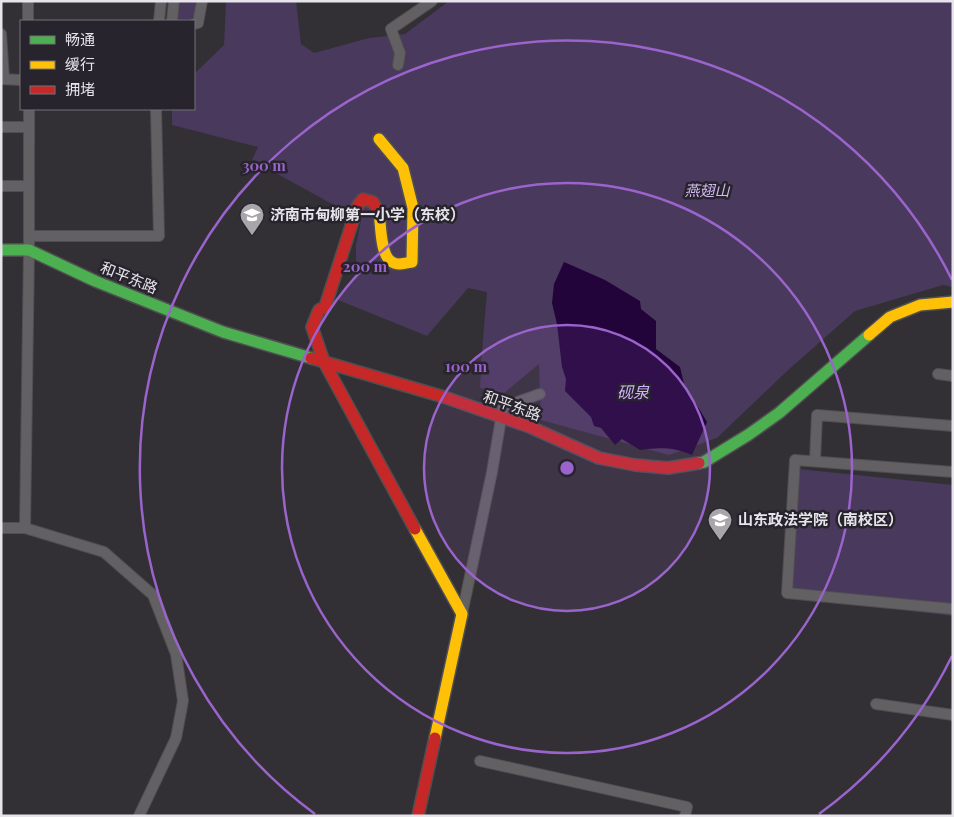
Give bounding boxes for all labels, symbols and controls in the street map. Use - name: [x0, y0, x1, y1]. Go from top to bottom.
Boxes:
- legend: [20, 20, 195, 110]
- text: 畅通: [65, 29, 95, 49]
- text: 缓行: [65, 54, 95, 74]
- text: 拥堵: [65, 79, 95, 99]
- text: 300 m: [242, 155, 286, 175]
- park label: 燕翅山: [684, 180, 730, 200]
- school or university icon: 济南市甸柳第一小学（东校）: [239, 202, 265, 236]
- place label: 济南市甸柳第一小学（东校）: [270, 204, 465, 224]
- text: 200 m: [343, 256, 388, 276]
- street label: 和平东路: [98, 257, 161, 298]
- text: 100 m: [445, 356, 488, 376]
- water label: 砚泉: [617, 381, 650, 402]
- street label: 和平东路: [481, 385, 544, 425]
- centre of rings: [558, 459, 576, 477]
- school or university icon: 山东政法学院（南校区）: [707, 507, 733, 541]
- place label: 山东政法学院（南校区）: [738, 509, 903, 529]

